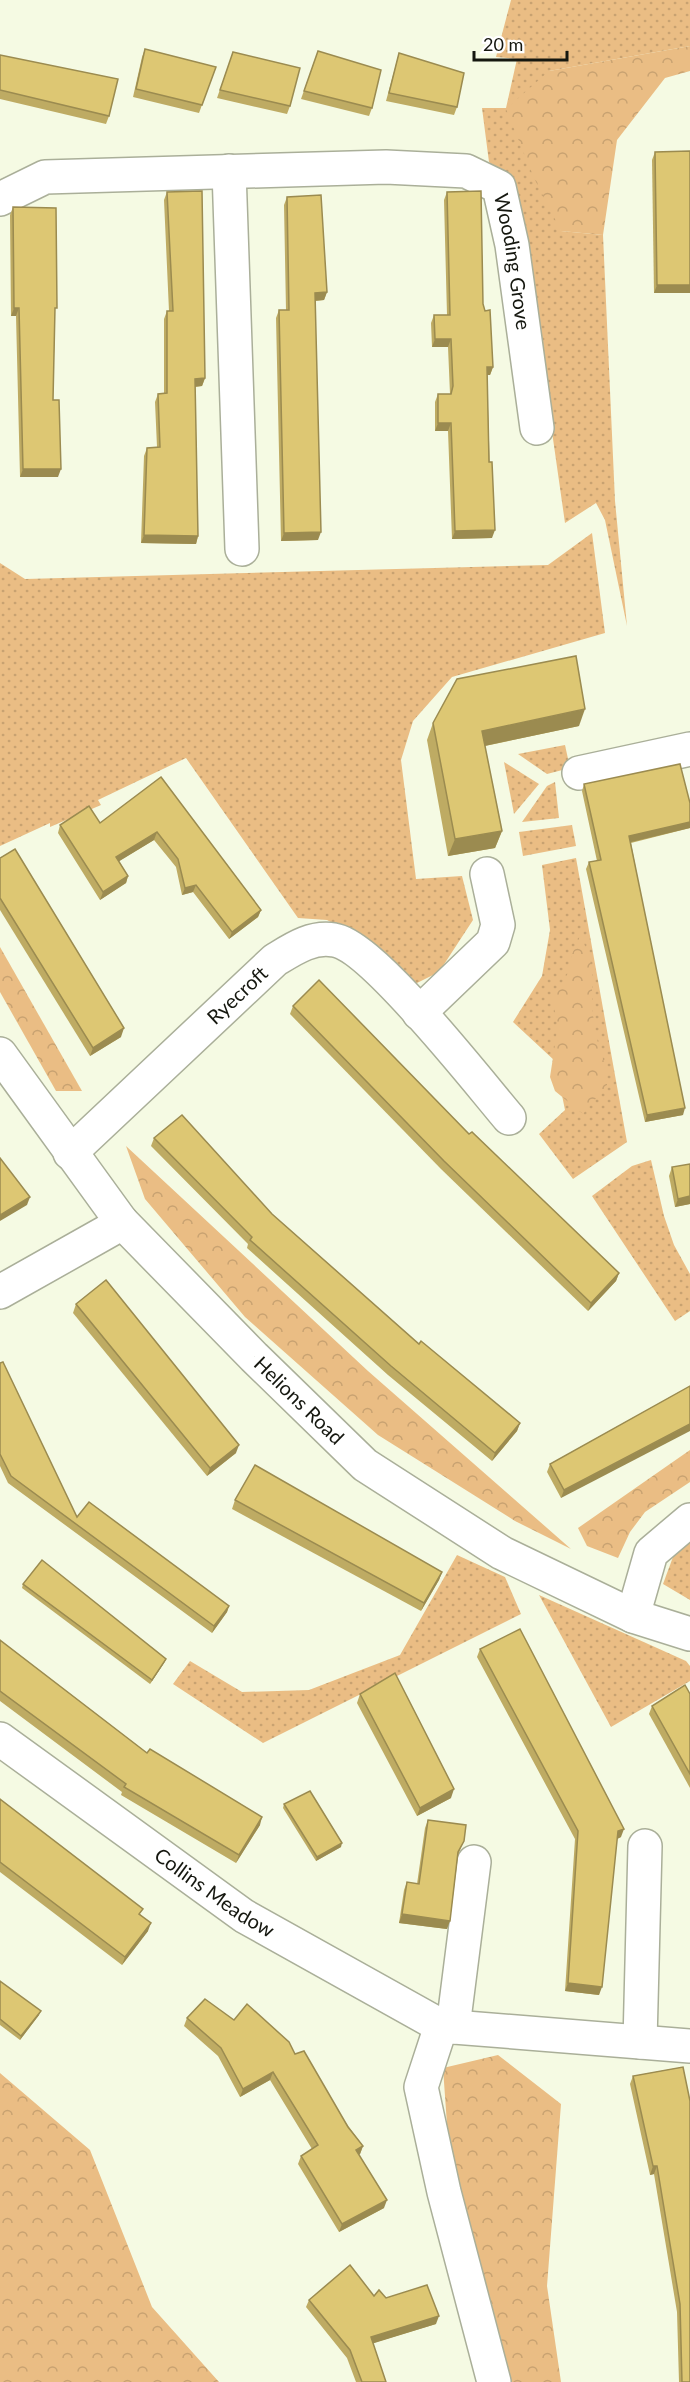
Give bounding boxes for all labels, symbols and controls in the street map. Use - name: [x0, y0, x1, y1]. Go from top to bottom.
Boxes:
- scale bar: [474, 24, 567, 62]
- text: 20 m: [483, 33, 523, 55]
- street label: Wooding Grove: [490, 191, 536, 331]
- street label: Ryecroft: [202, 960, 272, 1029]
- street label: Helions Road: [250, 1351, 349, 1449]
- street label: Collins Meadow: [150, 1842, 279, 1942]

